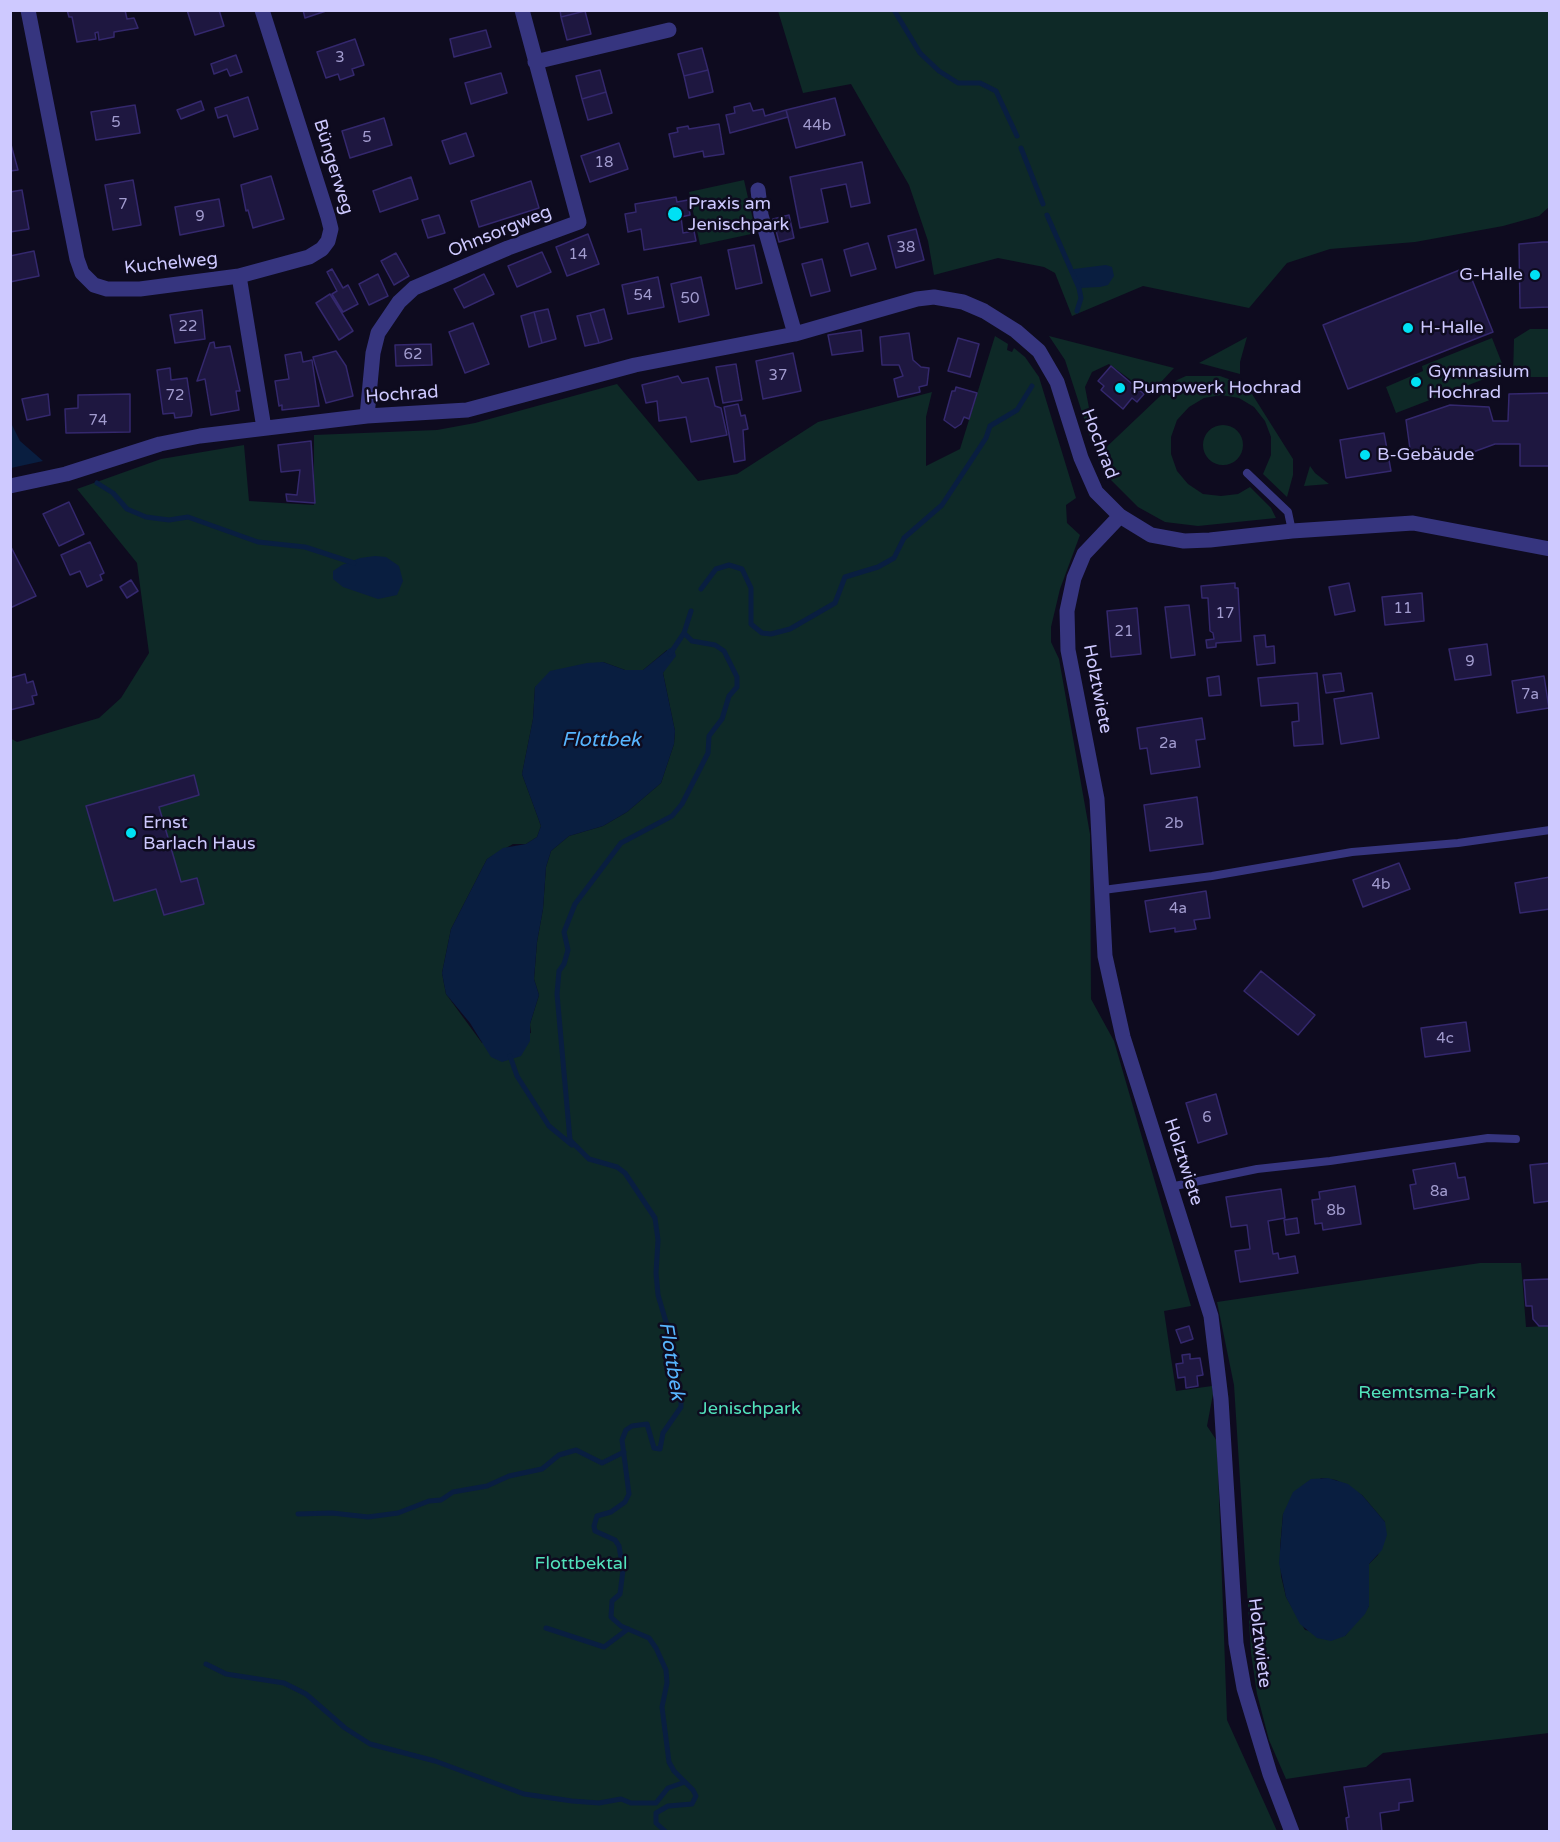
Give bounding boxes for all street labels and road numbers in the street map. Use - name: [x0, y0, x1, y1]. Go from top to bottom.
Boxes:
- street label: Büngerweg: [308, 117, 358, 217]
- street label: Ohnsorgweg: [445, 201, 555, 263]
- street label: Kuchelweg: [123, 248, 219, 280]
- street label: Hochrad: [365, 382, 439, 408]
- street label: Hochrad: [1076, 406, 1122, 482]
- street label: Holztwiete: [1078, 643, 1116, 735]
- street label: Holztwiete: [1159, 1116, 1207, 1208]
- street label: Holztwiete: [1243, 1597, 1275, 1689]

